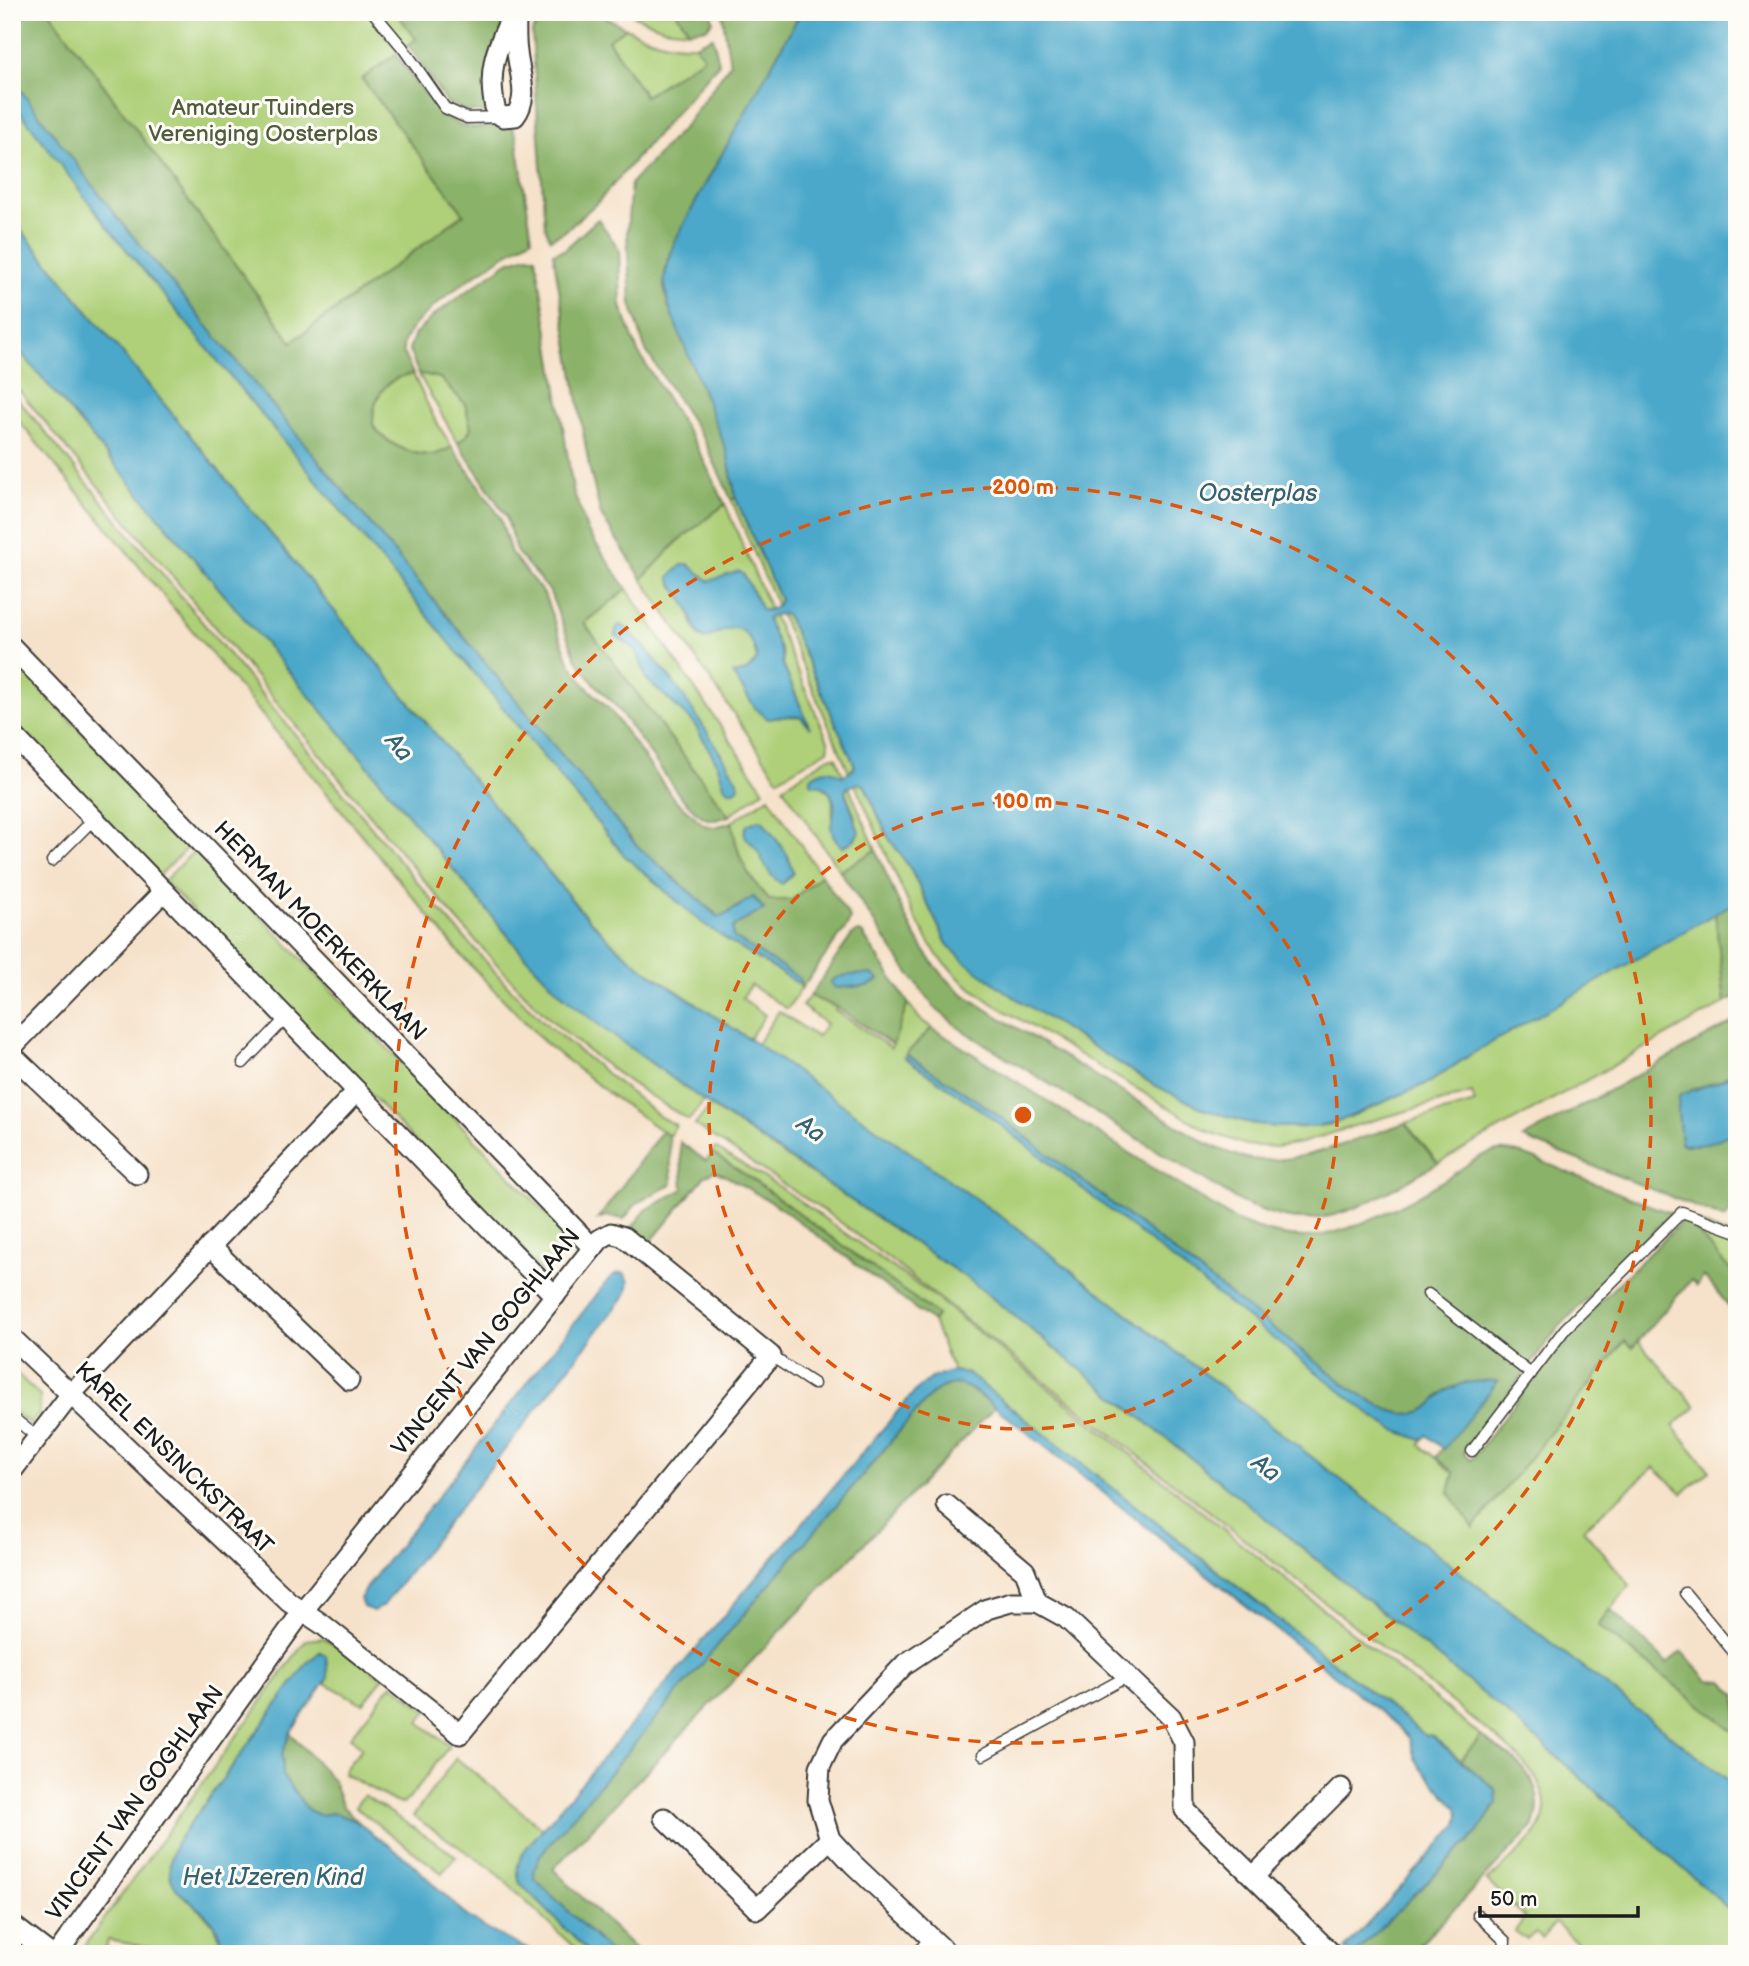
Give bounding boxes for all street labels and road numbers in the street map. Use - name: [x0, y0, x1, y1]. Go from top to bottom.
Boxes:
- street label: HERMAN MOERKERKLAAN: [208, 815, 432, 1047]
- street label: VINCENT VAN GOGHLAAN: [386, 1223, 586, 1461]
- street label: KAREL ENSINCKSTRAAT: [69, 1356, 279, 1560]
- street label: VINCENT VAN GOGHLAAN: [40, 1680, 230, 1926]

